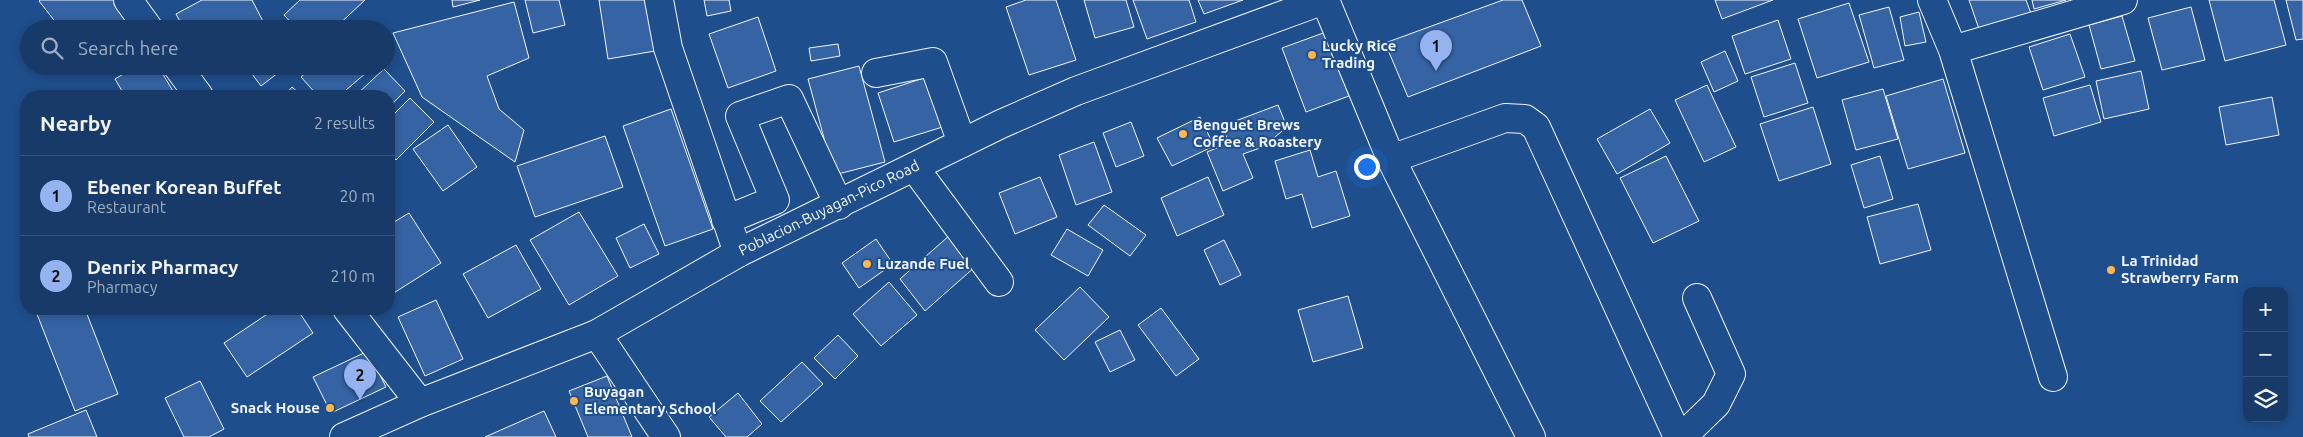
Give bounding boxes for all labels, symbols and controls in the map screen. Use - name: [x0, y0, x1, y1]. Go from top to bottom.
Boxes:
- search box: [20, 20, 395, 75]
- pin: 1: [1420, 30, 1452, 71]
- icon: search: [38, 34, 66, 62]
- text: Search here: [78, 37, 178, 59]
- place label: Lucky Rice Trading: [1322, 37, 1396, 71]
- marker: Lucky Rice Trading: [1306, 49, 1318, 61]
- text: Nearby: [40, 111, 111, 135]
- text: 2 results: [314, 114, 375, 132]
- place label: Benguet Brews Coffee & Roastery: [1193, 116, 1322, 150]
- marker: Benguet Brews Coffee & Roastery: [1177, 128, 1189, 140]
- your location: [1354, 154, 1380, 180]
- street label: Poblacion-Buyagan-Pico Road: [736, 156, 922, 259]
- text: Ebener Korean Buffet: [87, 176, 281, 198]
- text: 1: [51, 187, 61, 205]
- text: 20 m: [339, 187, 375, 205]
- text: Restaurant: [87, 198, 166, 216]
- place label: La Trinidad Strawberry Farm: [2121, 252, 2239, 286]
- place label: Luzande Fuel: [877, 255, 970, 272]
- text: Denrix Pharmacy: [87, 256, 238, 278]
- marker: Luzande Fuel: [861, 258, 873, 270]
- marker: La Trinidad Strawberry Farm: [2105, 264, 2117, 276]
- text: 2: [51, 267, 61, 285]
- text: 210 m: [330, 267, 375, 285]
- text: Pharmacy: [87, 278, 157, 296]
- map controls: [2243, 287, 2288, 422]
- button: +: [2243, 287, 2288, 332]
- button: −: [2243, 332, 2288, 377]
- pin: 2: [344, 359, 376, 400]
- button: layers: [2243, 377, 2288, 422]
- place label: Buyagan Elementary School: [584, 383, 717, 417]
- marker: Buyagan Elementary School: [568, 395, 580, 407]
- place label: Snack House: [231, 399, 320, 416]
- marker: Snack House: [324, 402, 336, 414]

